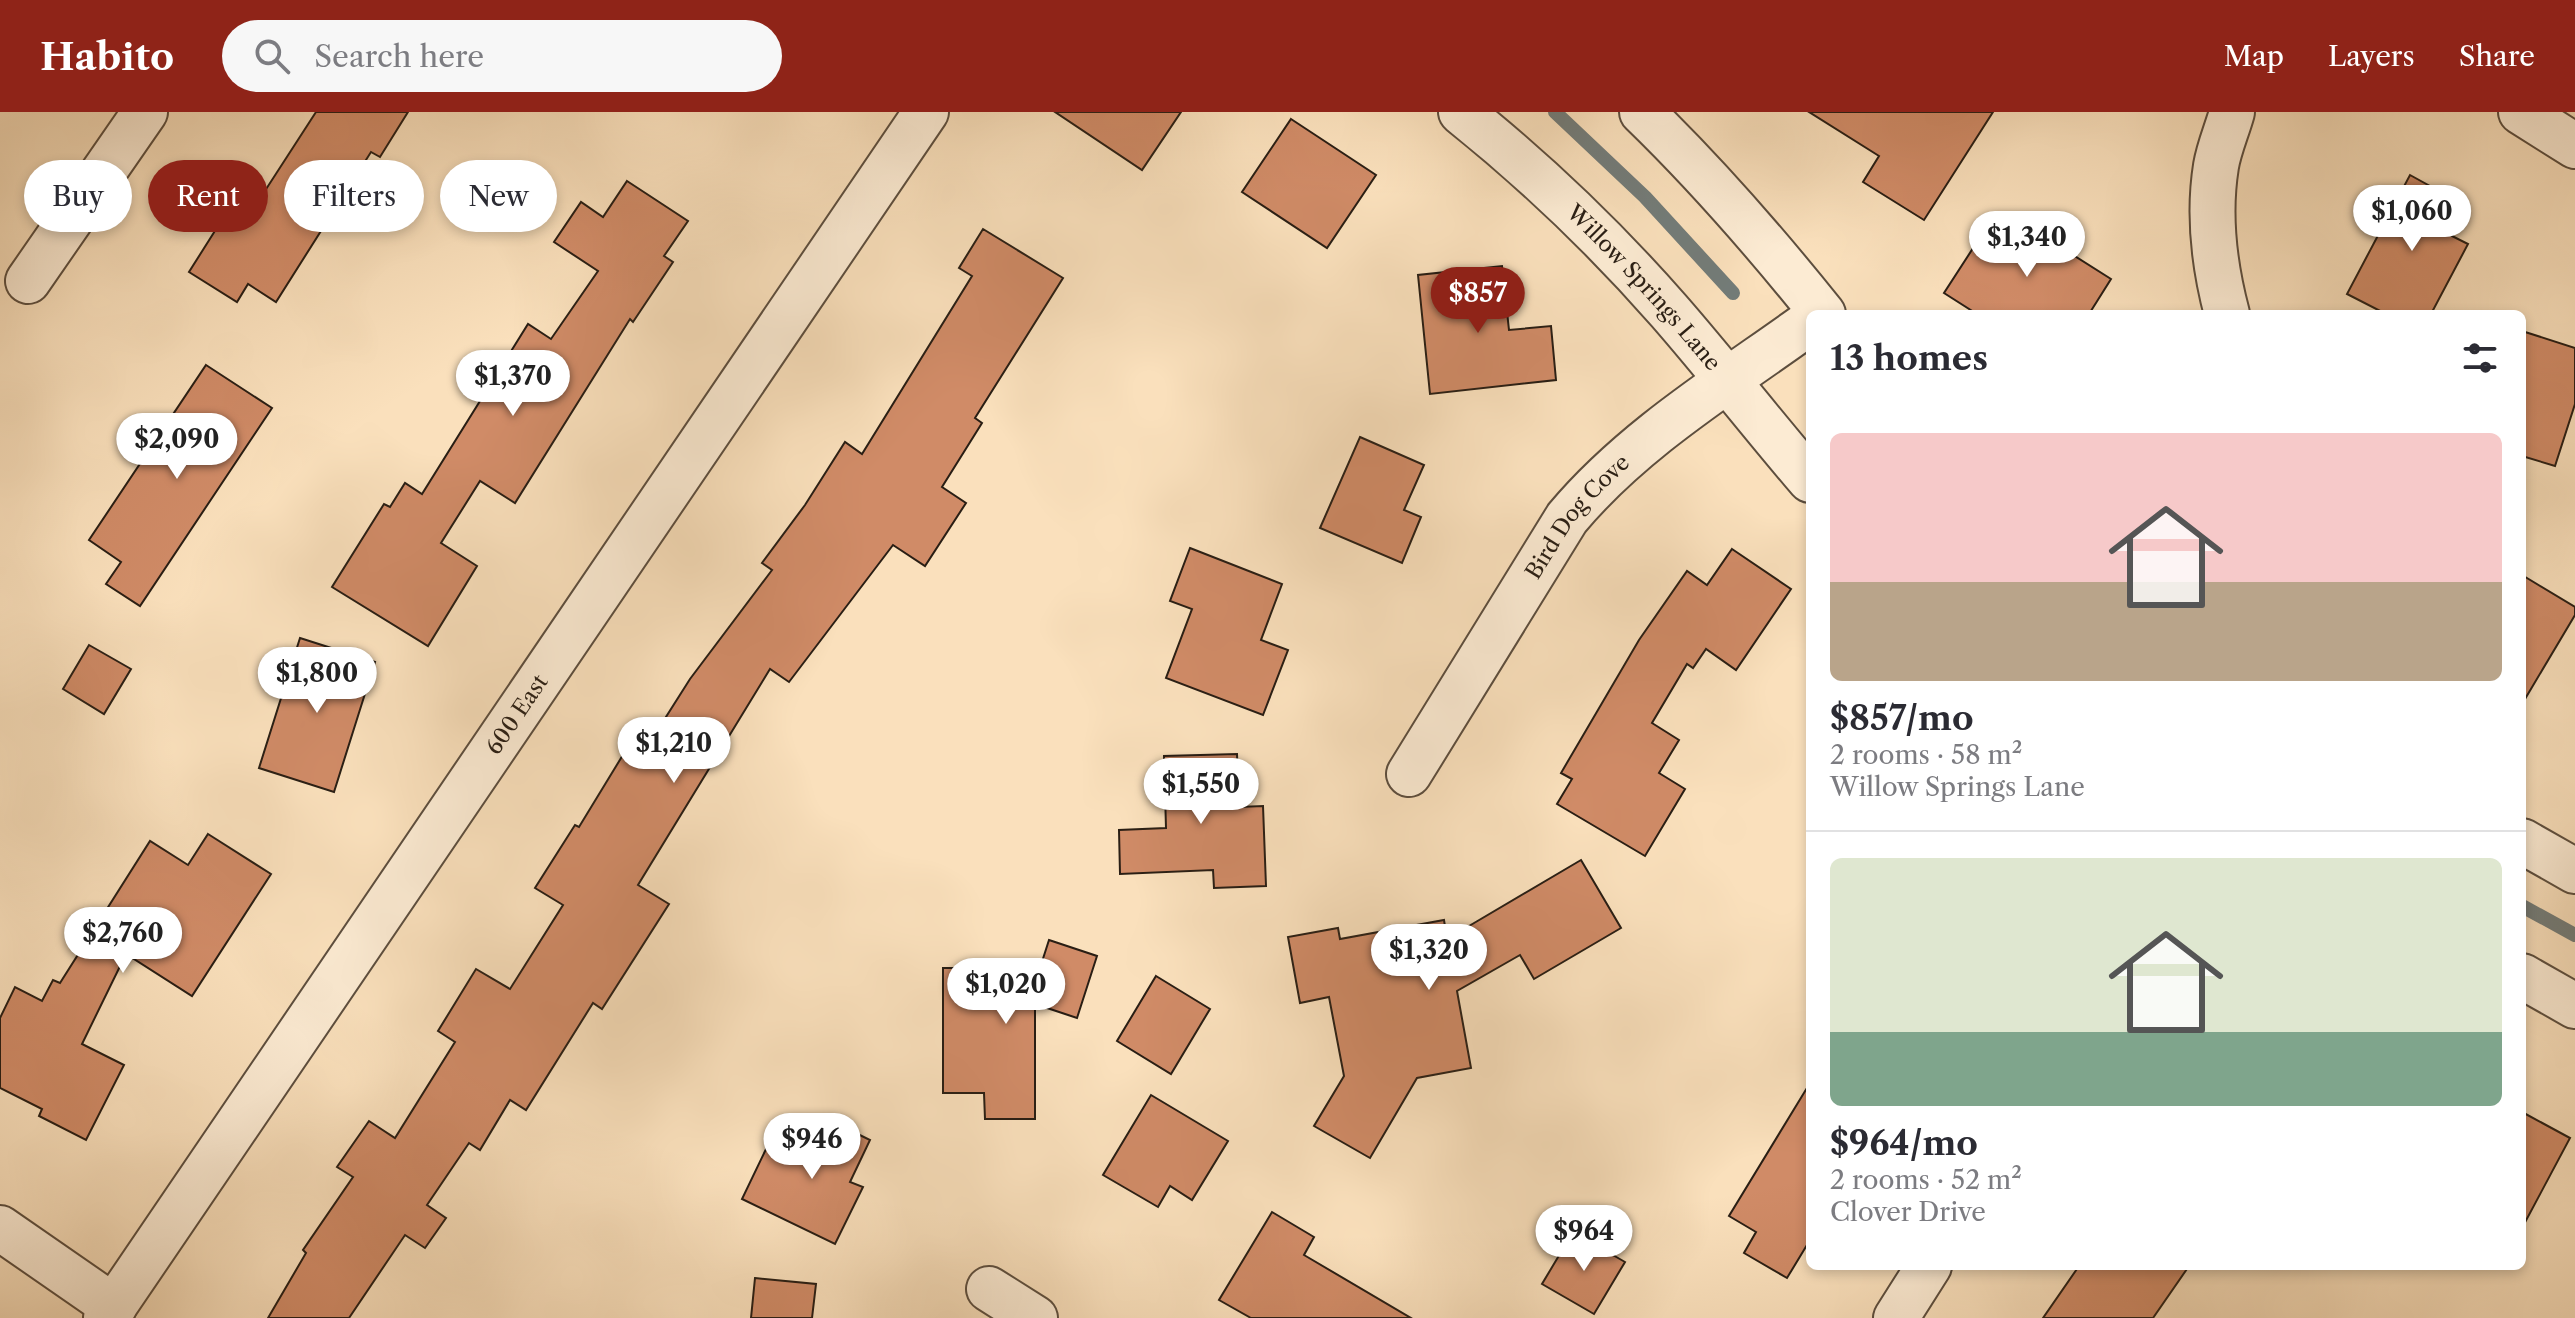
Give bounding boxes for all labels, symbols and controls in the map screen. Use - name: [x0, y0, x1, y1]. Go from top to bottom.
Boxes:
- search box: [222, 20, 782, 92]
- text: Habito: [40, 33, 174, 80]
- icon: search: [250, 34, 294, 78]
- text: Search here: [314, 38, 484, 75]
- text: Map: [2224, 39, 2284, 73]
- text: Layers: [2328, 39, 2415, 73]
- text: Share: [2459, 39, 2535, 73]
- chip: Buy: [24, 160, 132, 232]
- chip: Rent: [148, 160, 268, 232]
- chip: Filters: [284, 160, 424, 232]
- chip: New: [440, 160, 557, 232]
- pin: $1,060: [2347, 185, 2477, 253]
- text: $1,060: [2371, 195, 2453, 227]
- street label: Willow Springs Lane: [1561, 198, 1727, 376]
- pin: $1,340: [1962, 211, 2092, 279]
- text: $1,340: [1987, 221, 2067, 253]
- pin: $857: [1431, 267, 1525, 335]
- text: $857: [1449, 277, 1507, 309]
- icon: filters: [2458, 336, 2502, 380]
- text: 13 homes: [1830, 337, 1988, 379]
- pin: $1,370: [448, 350, 578, 418]
- text: $1,370: [474, 360, 552, 392]
- pin: $2,090: [112, 413, 242, 481]
- text: $2,090: [134, 423, 220, 455]
- street label: Bird Dog Cove: [1519, 449, 1635, 584]
- icon: home: [2094, 485, 2238, 629]
- pin: $1,800: [252, 647, 382, 715]
- text: $1,800: [276, 657, 358, 689]
- street label: 600 East: [480, 669, 553, 759]
- text: $857/mo: [1830, 697, 1974, 739]
- pin: $1,210: [609, 717, 739, 785]
- text: $1,210: [636, 727, 712, 759]
- text: 2 rooms · 58 m²: [1830, 739, 2022, 771]
- pin: $1,550: [1136, 758, 1266, 826]
- text: $1,550: [1162, 768, 1240, 800]
- text: Willow Springs Lane: [1830, 771, 2085, 803]
- pin: $2,760: [58, 907, 188, 975]
- icon: home: [2094, 910, 2238, 1054]
- text: $2,760: [82, 917, 164, 949]
- pin: $1,320: [1364, 924, 1494, 992]
- text: $1,320: [1389, 934, 1469, 966]
- pin: $1,020: [941, 958, 1071, 1026]
- text: $1,020: [965, 968, 1047, 1000]
- pin: $946: [765, 1113, 859, 1181]
- text: $964/mo: [1830, 1122, 1978, 1164]
- text: $946: [782, 1123, 842, 1155]
- text: 2 rooms · 52 m²: [1830, 1164, 2022, 1196]
- text: Clover Drive: [1830, 1196, 1986, 1228]
- pin: $964: [1537, 1205, 1631, 1273]
- text: $964: [1554, 1215, 1614, 1247]

